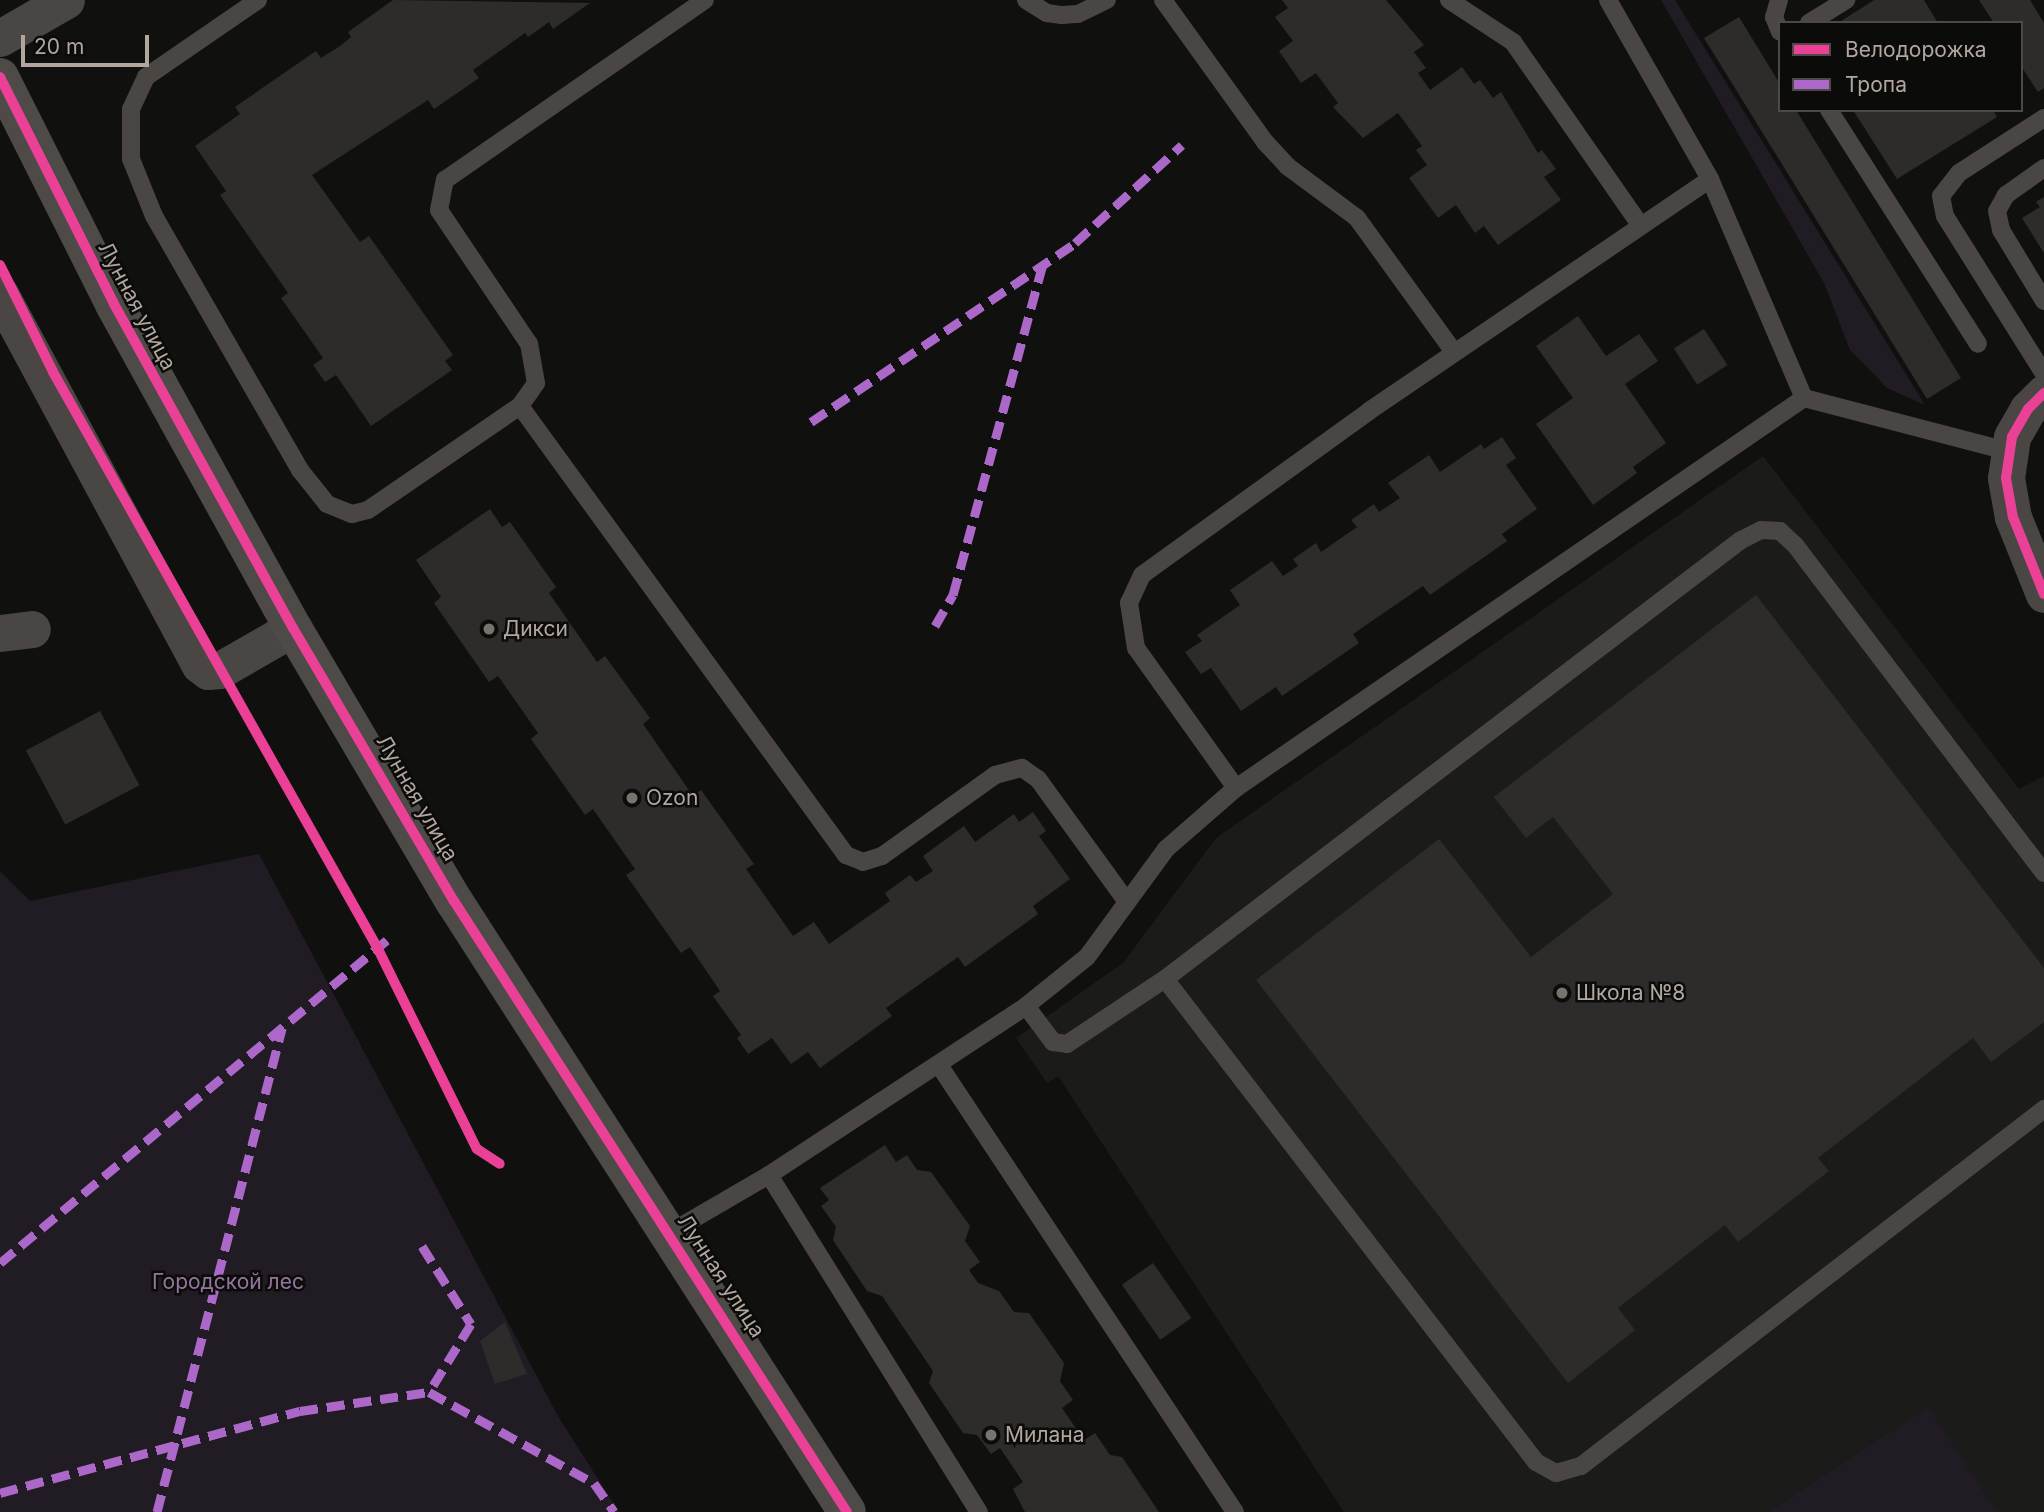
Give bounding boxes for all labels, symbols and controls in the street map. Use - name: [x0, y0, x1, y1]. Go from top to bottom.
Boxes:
- scale bar: [24, 21, 152, 65]
- legend: [1778, 21, 2023, 112]
- text: 20 m: [34, 34, 84, 59]
- text: Велодорожка: [1845, 37, 1987, 62]
- text: Тропа: [1845, 72, 1907, 97]
- street label: Лунная улица: [93, 238, 181, 374]
- place label: Дикси: [503, 616, 568, 642]
- marker: Дикси: [481, 621, 497, 637]
- street label: Лунная улица: [371, 730, 463, 866]
- place label: Ozon: [646, 785, 698, 811]
- marker: Ozon: [624, 790, 640, 806]
- place label: Школа №8: [1576, 980, 1685, 1006]
- marker: Школа №8: [1554, 985, 1570, 1001]
- street label: Лунная улица: [672, 1210, 770, 1342]
- park label: Городской лес: [152, 1269, 304, 1295]
- place label: Милана: [1005, 1422, 1084, 1448]
- marker: Милана: [983, 1427, 999, 1443]

